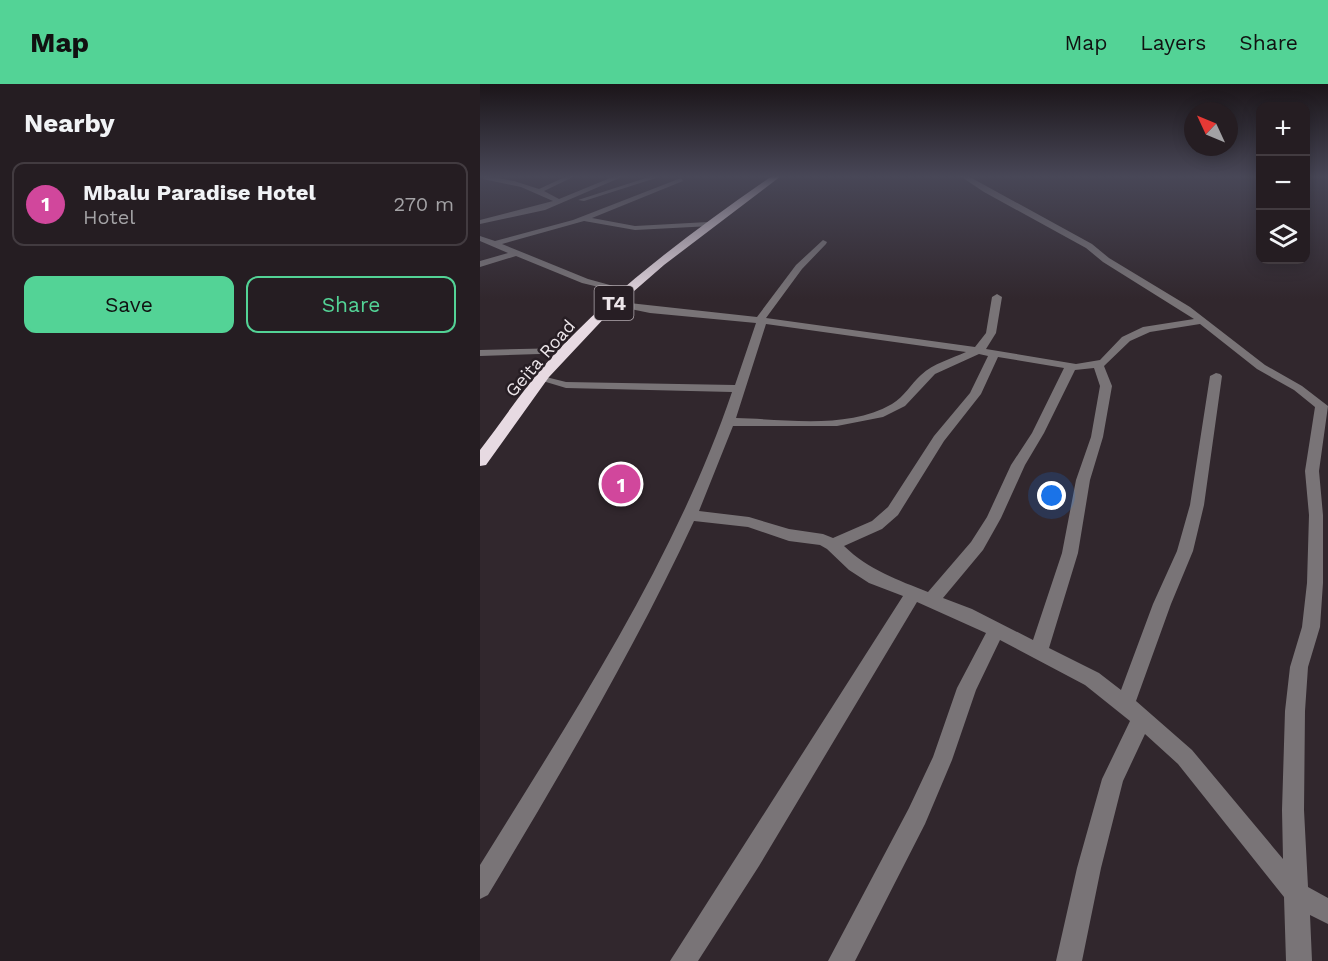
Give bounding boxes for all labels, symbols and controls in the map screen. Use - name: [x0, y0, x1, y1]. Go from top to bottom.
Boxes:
- text: Map: [30, 26, 89, 59]
- text: Map: [1064, 30, 1107, 55]
- text: Layers: [1140, 30, 1206, 55]
- text: Share: [1239, 30, 1298, 55]
- north arrow: [1184, 102, 1238, 156]
- map controls: [1256, 102, 1310, 264]
- button: +: [1256, 102, 1310, 156]
- text: Nearby: [24, 108, 115, 138]
- button: −: [1256, 156, 1310, 210]
- text: Mbalu Paradise Hotel: [83, 180, 316, 205]
- text: 1: [41, 192, 50, 216]
- text: 270 m: [394, 192, 454, 216]
- text: Hotel: [83, 205, 135, 229]
- button: layers: [1256, 210, 1310, 264]
- button: Save: [24, 276, 234, 333]
- button: Share: [246, 276, 456, 333]
- road number: T4: [594, 286, 634, 320]
- street label: Geita Road: [501, 315, 579, 401]
- pin: 1: [602, 462, 640, 506]
- your location: [1037, 481, 1066, 510]

